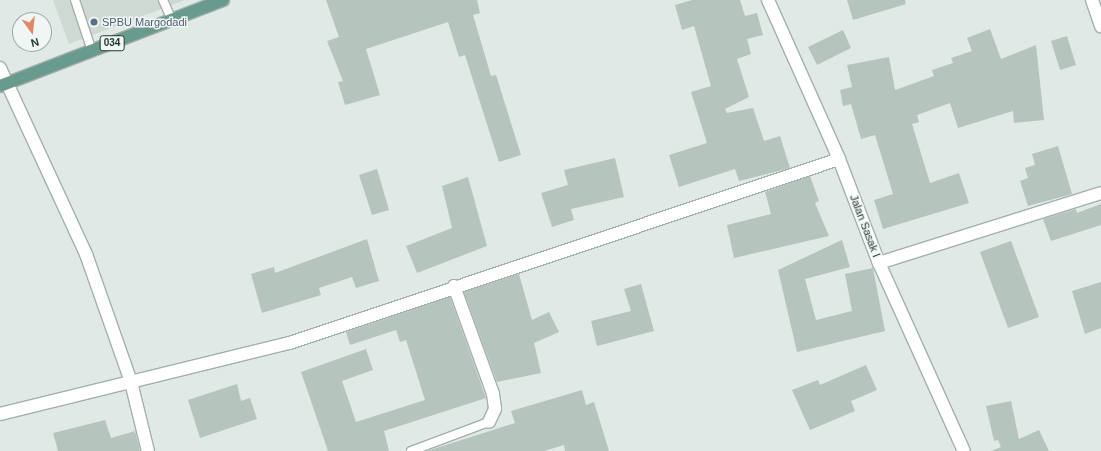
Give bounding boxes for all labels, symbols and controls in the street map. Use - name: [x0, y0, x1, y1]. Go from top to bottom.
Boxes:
- north arrow: [12, 12, 52, 52]
- place label: SPBU Margodadi: [102, 15, 187, 29]
- marker: SPBU Margodadi: [89, 17, 99, 27]
- road number: 034: [99, 35, 125, 51]
- text: N: [29, 36, 40, 49]
- street label: Jalan Sasak I: [847, 193, 883, 259]

